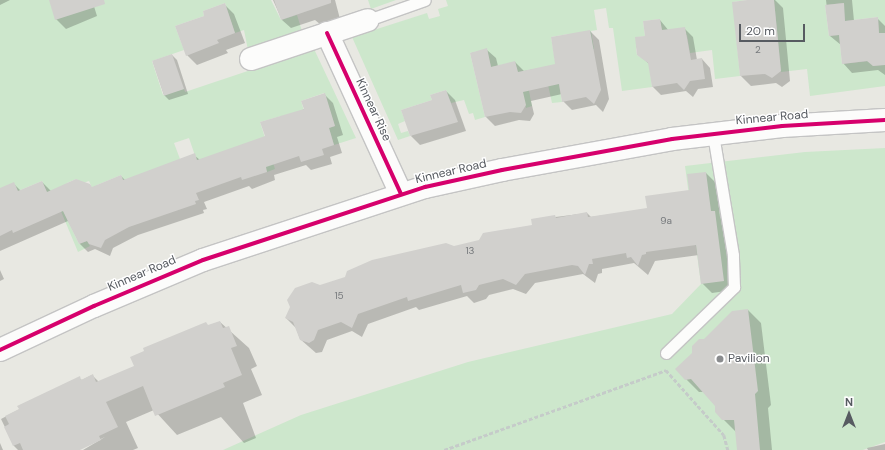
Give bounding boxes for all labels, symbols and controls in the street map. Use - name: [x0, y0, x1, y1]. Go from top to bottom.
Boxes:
- scale bar: [741, 16, 807, 42]
- text: 20 m: [746, 23, 775, 39]
- house number: 2: [755, 44, 761, 56]
- street label: Kinnear Rise: [352, 76, 394, 144]
- street label: Kinnear Road: [735, 108, 809, 128]
- street label: Kinnear Road: [414, 157, 488, 187]
- house number: 9a: [660, 215, 672, 227]
- house number: 13: [465, 245, 475, 257]
- street label: Kinnear Road: [106, 253, 178, 295]
- house number: 15: [334, 290, 344, 302]
- place label: Pavilion: [728, 352, 770, 366]
- marker: Pavilion: [715, 354, 725, 364]
- north arrow: [829, 394, 869, 434]
- text: N: [845, 395, 853, 409]

